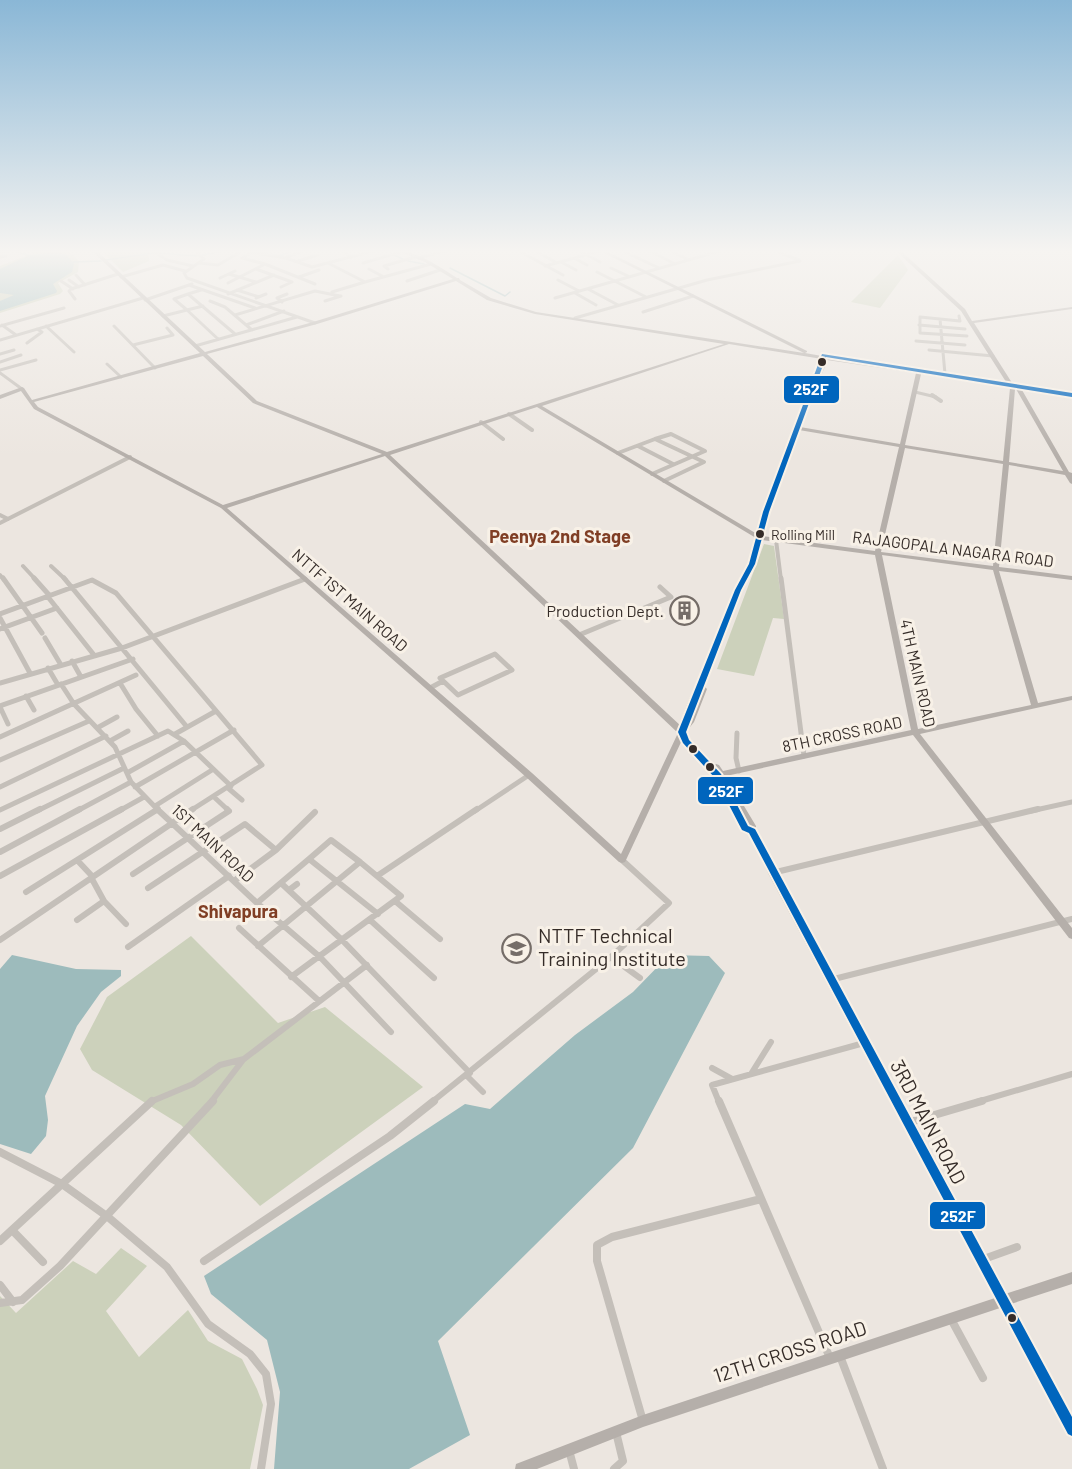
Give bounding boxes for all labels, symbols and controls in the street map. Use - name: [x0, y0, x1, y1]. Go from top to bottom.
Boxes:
- unlabelled marker: [816, 356, 828, 368]
- line badge: 252F: [783, 375, 840, 404]
- text: 252F: [793, 379, 829, 398]
- district label: Peenya 2nd Stage: [489, 525, 631, 547]
- place label: Rolling Mill: [771, 526, 835, 543]
- street label: RAJAGOPALA NAGARA ROAD: [851, 527, 1055, 570]
- marker: Rolling Mill: [754, 528, 766, 540]
- street label: NTTF 1ST MAIN ROAD: [289, 544, 412, 655]
- building icon: Production Dept.: [669, 595, 701, 627]
- place label: Production Dept.: [546, 601, 664, 620]
- street label: 4TH MAIN ROAD: [897, 617, 940, 729]
- street label: 8TH CROSS ROAD: [780, 712, 903, 755]
- unlabelled marker: [687, 743, 699, 755]
- unlabelled marker: [704, 761, 716, 773]
- line badge: 252F: [697, 776, 754, 805]
- text: 252F: [708, 781, 744, 800]
- street label: 1ST MAIN ROAD: [168, 800, 258, 886]
- district label: Shivapura: [198, 900, 278, 922]
- place label: NTTF Technical Training Institute: [538, 923, 686, 970]
- school or university icon: NTTF Technical Training Institute: [501, 932, 533, 964]
- street label: 3RD MAIN ROAD: [886, 1055, 972, 1188]
- line badge: 252F: [929, 1201, 986, 1230]
- text: 252F: [940, 1206, 976, 1225]
- unlabelled marker: [1006, 1312, 1018, 1324]
- street label: 12TH CROSS ROAD: [710, 1315, 869, 1387]

